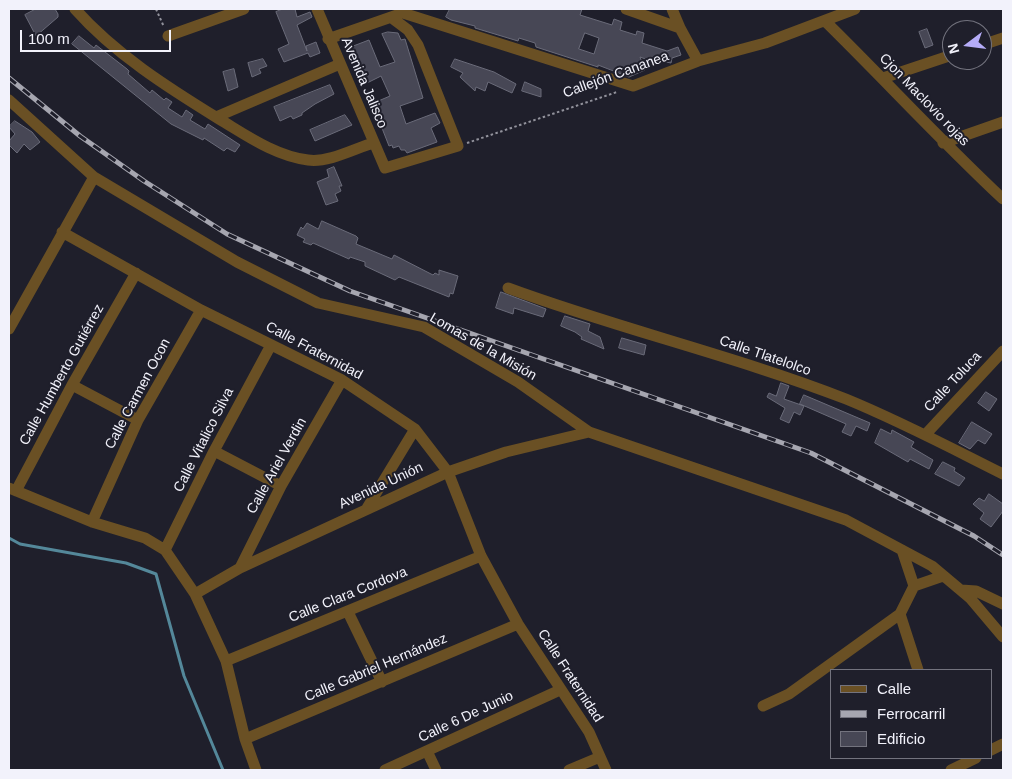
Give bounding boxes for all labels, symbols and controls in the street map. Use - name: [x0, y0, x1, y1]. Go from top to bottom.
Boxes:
- scale bar: [22, 20, 174, 52]
- north arrow: [942, 20, 992, 70]
- text: 100 m: [28, 30, 70, 47]
- street label: Avenida Jalisco: [337, 35, 391, 131]
- text: N: [944, 42, 963, 56]
- street label: Callejón Cananea: [561, 48, 671, 102]
- street label: Cjon Maclovio rojas: [876, 50, 972, 150]
- street label: Calle Humberto Gutiérrez: [16, 302, 108, 448]
- street label: Lomas de la Misión: [427, 310, 539, 384]
- street label: Calle Fraternidad: [263, 318, 365, 384]
- street label: Calle Tlatelolco: [717, 332, 813, 380]
- street label: Calle Carmen Ocon: [102, 336, 174, 452]
- street label: Calle Toluca: [921, 348, 985, 416]
- street label: Calle Vitalico Silva: [170, 385, 238, 495]
- street label: Calle Ariel Verdin: [244, 415, 310, 517]
- street label: Avenida Unión: [336, 459, 426, 513]
- street label: Calle Clara Cordova: [286, 564, 410, 626]
- street label: Calle Fraternidad: [534, 626, 606, 726]
- street label: Calle Gabriel Hernández: [302, 630, 450, 706]
- legend: [830, 669, 992, 759]
- text: Calle: [877, 680, 911, 697]
- street label: Calle 6 De Junio: [416, 688, 516, 746]
- text: Ferrocarril: [877, 705, 945, 722]
- text: Edificio: [877, 730, 925, 747]

